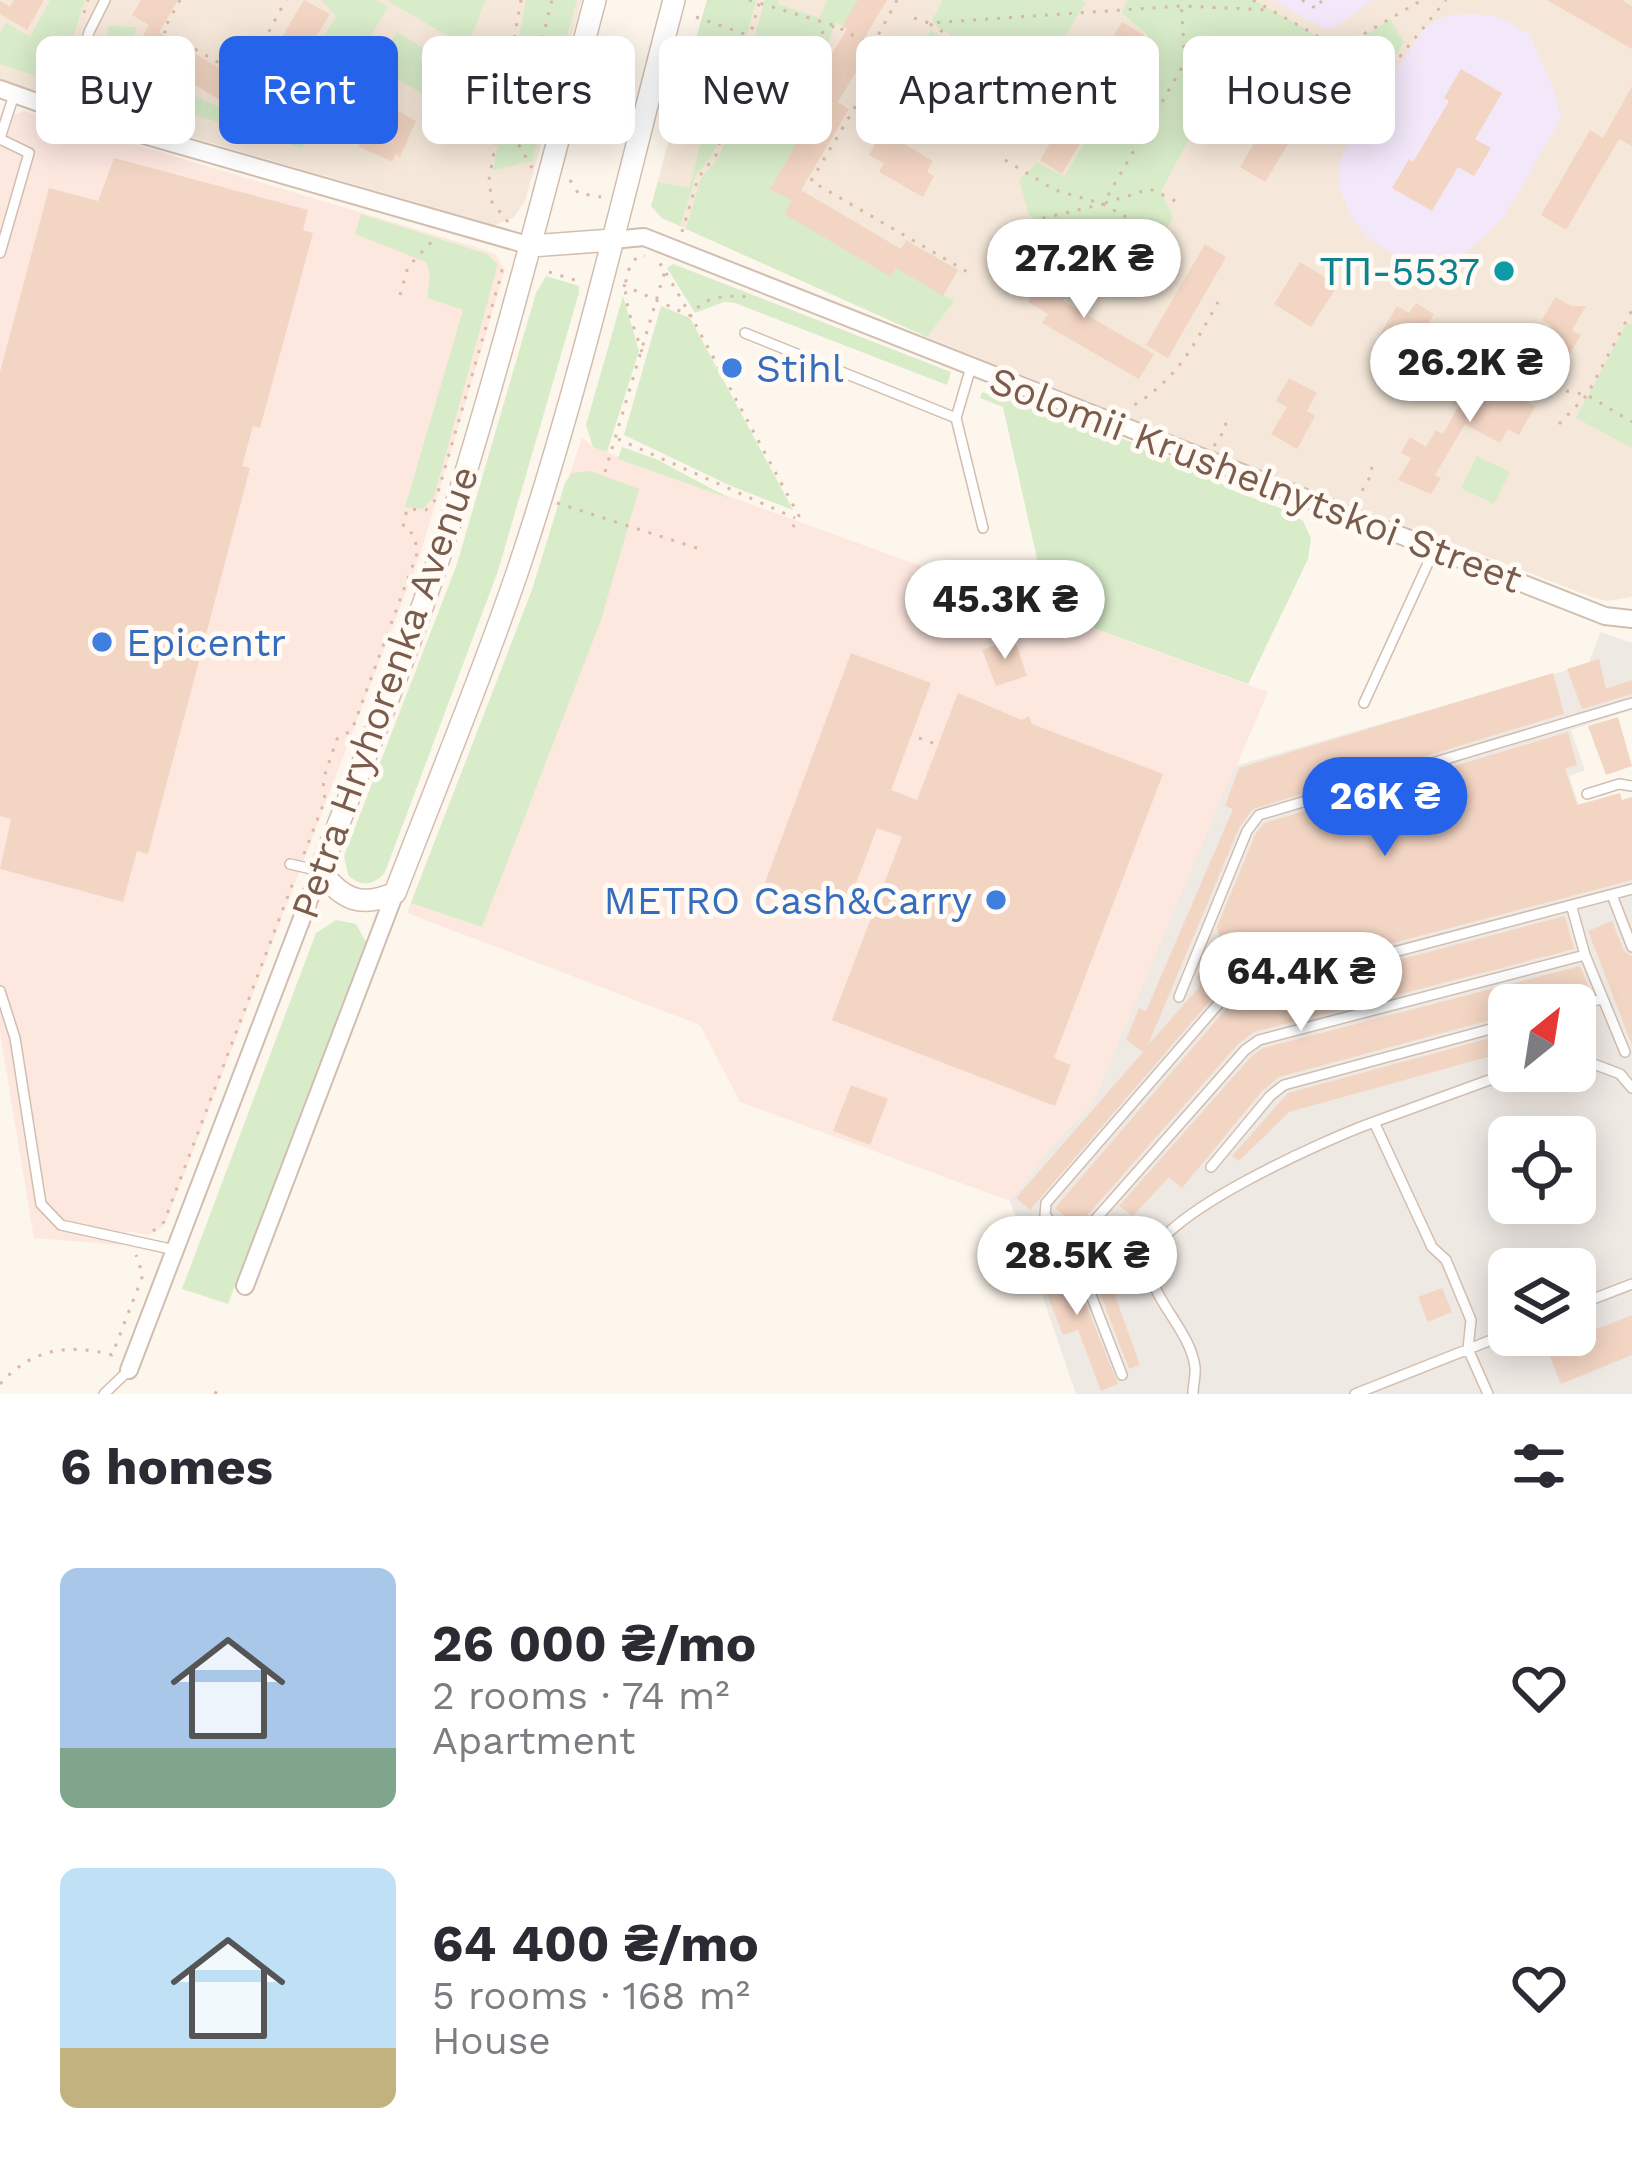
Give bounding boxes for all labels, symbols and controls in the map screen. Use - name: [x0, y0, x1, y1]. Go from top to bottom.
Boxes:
- chip: Buy: [36, 36, 195, 144]
- chip: Rent: [219, 36, 398, 144]
- chip: Filters: [422, 36, 635, 144]
- chip: New: [659, 36, 832, 144]
- chip: Apartment: [856, 36, 1159, 144]
- chip: House: [1183, 36, 1395, 144]
- pin: 27.2K ₴: [973, 219, 1195, 321]
- text: 27.2K ₴: [1014, 235, 1154, 280]
- place label: ТП-5537: [1320, 249, 1480, 294]
- marker: ТП-5537: [1491, 258, 1517, 284]
- pin: 26.2K ₴: [1359, 323, 1581, 425]
- text: 26.2K ₴: [1397, 339, 1543, 384]
- place label: Stihl: [756, 346, 844, 391]
- marker: Stihl: [719, 355, 745, 381]
- street label: Solomii Krushelnytskoi Street: [983, 357, 1528, 602]
- street label: Petra Hryhorenka Avenue: [282, 460, 487, 924]
- pin: 45.3K ₴: [894, 560, 1116, 662]
- text: 45.3K ₴: [932, 576, 1078, 621]
- place label: Epicentr: [126, 620, 286, 665]
- marker: Epicentr: [89, 629, 115, 655]
- pin: 26K ₴: [1301, 757, 1469, 859]
- text: 26K ₴: [1329, 773, 1441, 818]
- place label: METRO Cash&Carry: [603, 878, 972, 923]
- marker: METRO Cash&Carry: [983, 887, 1009, 913]
- pin: 64.4K ₴: [1190, 932, 1412, 1034]
- text: 64.4K ₴: [1226, 948, 1376, 993]
- north arrow: [1488, 984, 1596, 1092]
- map controls: [1488, 984, 1596, 1356]
- button: locate: [1488, 1116, 1596, 1224]
- pin: 28.5K ₴: [966, 1216, 1188, 1318]
- text: 28.5K ₴: [1004, 1232, 1150, 1277]
- button: layers: [1488, 1248, 1596, 1356]
- icon: filters: [1506, 1433, 1572, 1499]
- text: 6 homes: [60, 1437, 273, 1496]
- text: 26 000 ₴/mo: [432, 1614, 756, 1673]
- icon: home: [156, 1616, 300, 1760]
- icon: heart: [1506, 1655, 1572, 1721]
- text: 2 rooms · 74 m²: [432, 1673, 730, 1718]
- text: Apartment: [432, 1718, 635, 1763]
- text: 64 400 ₴/mo: [432, 1914, 759, 1973]
- icon: home: [156, 1916, 300, 2060]
- icon: heart: [1506, 1955, 1572, 2021]
- text: 5 rooms · 168 m²: [432, 1973, 750, 2018]
- text: House: [432, 2018, 551, 2063]

